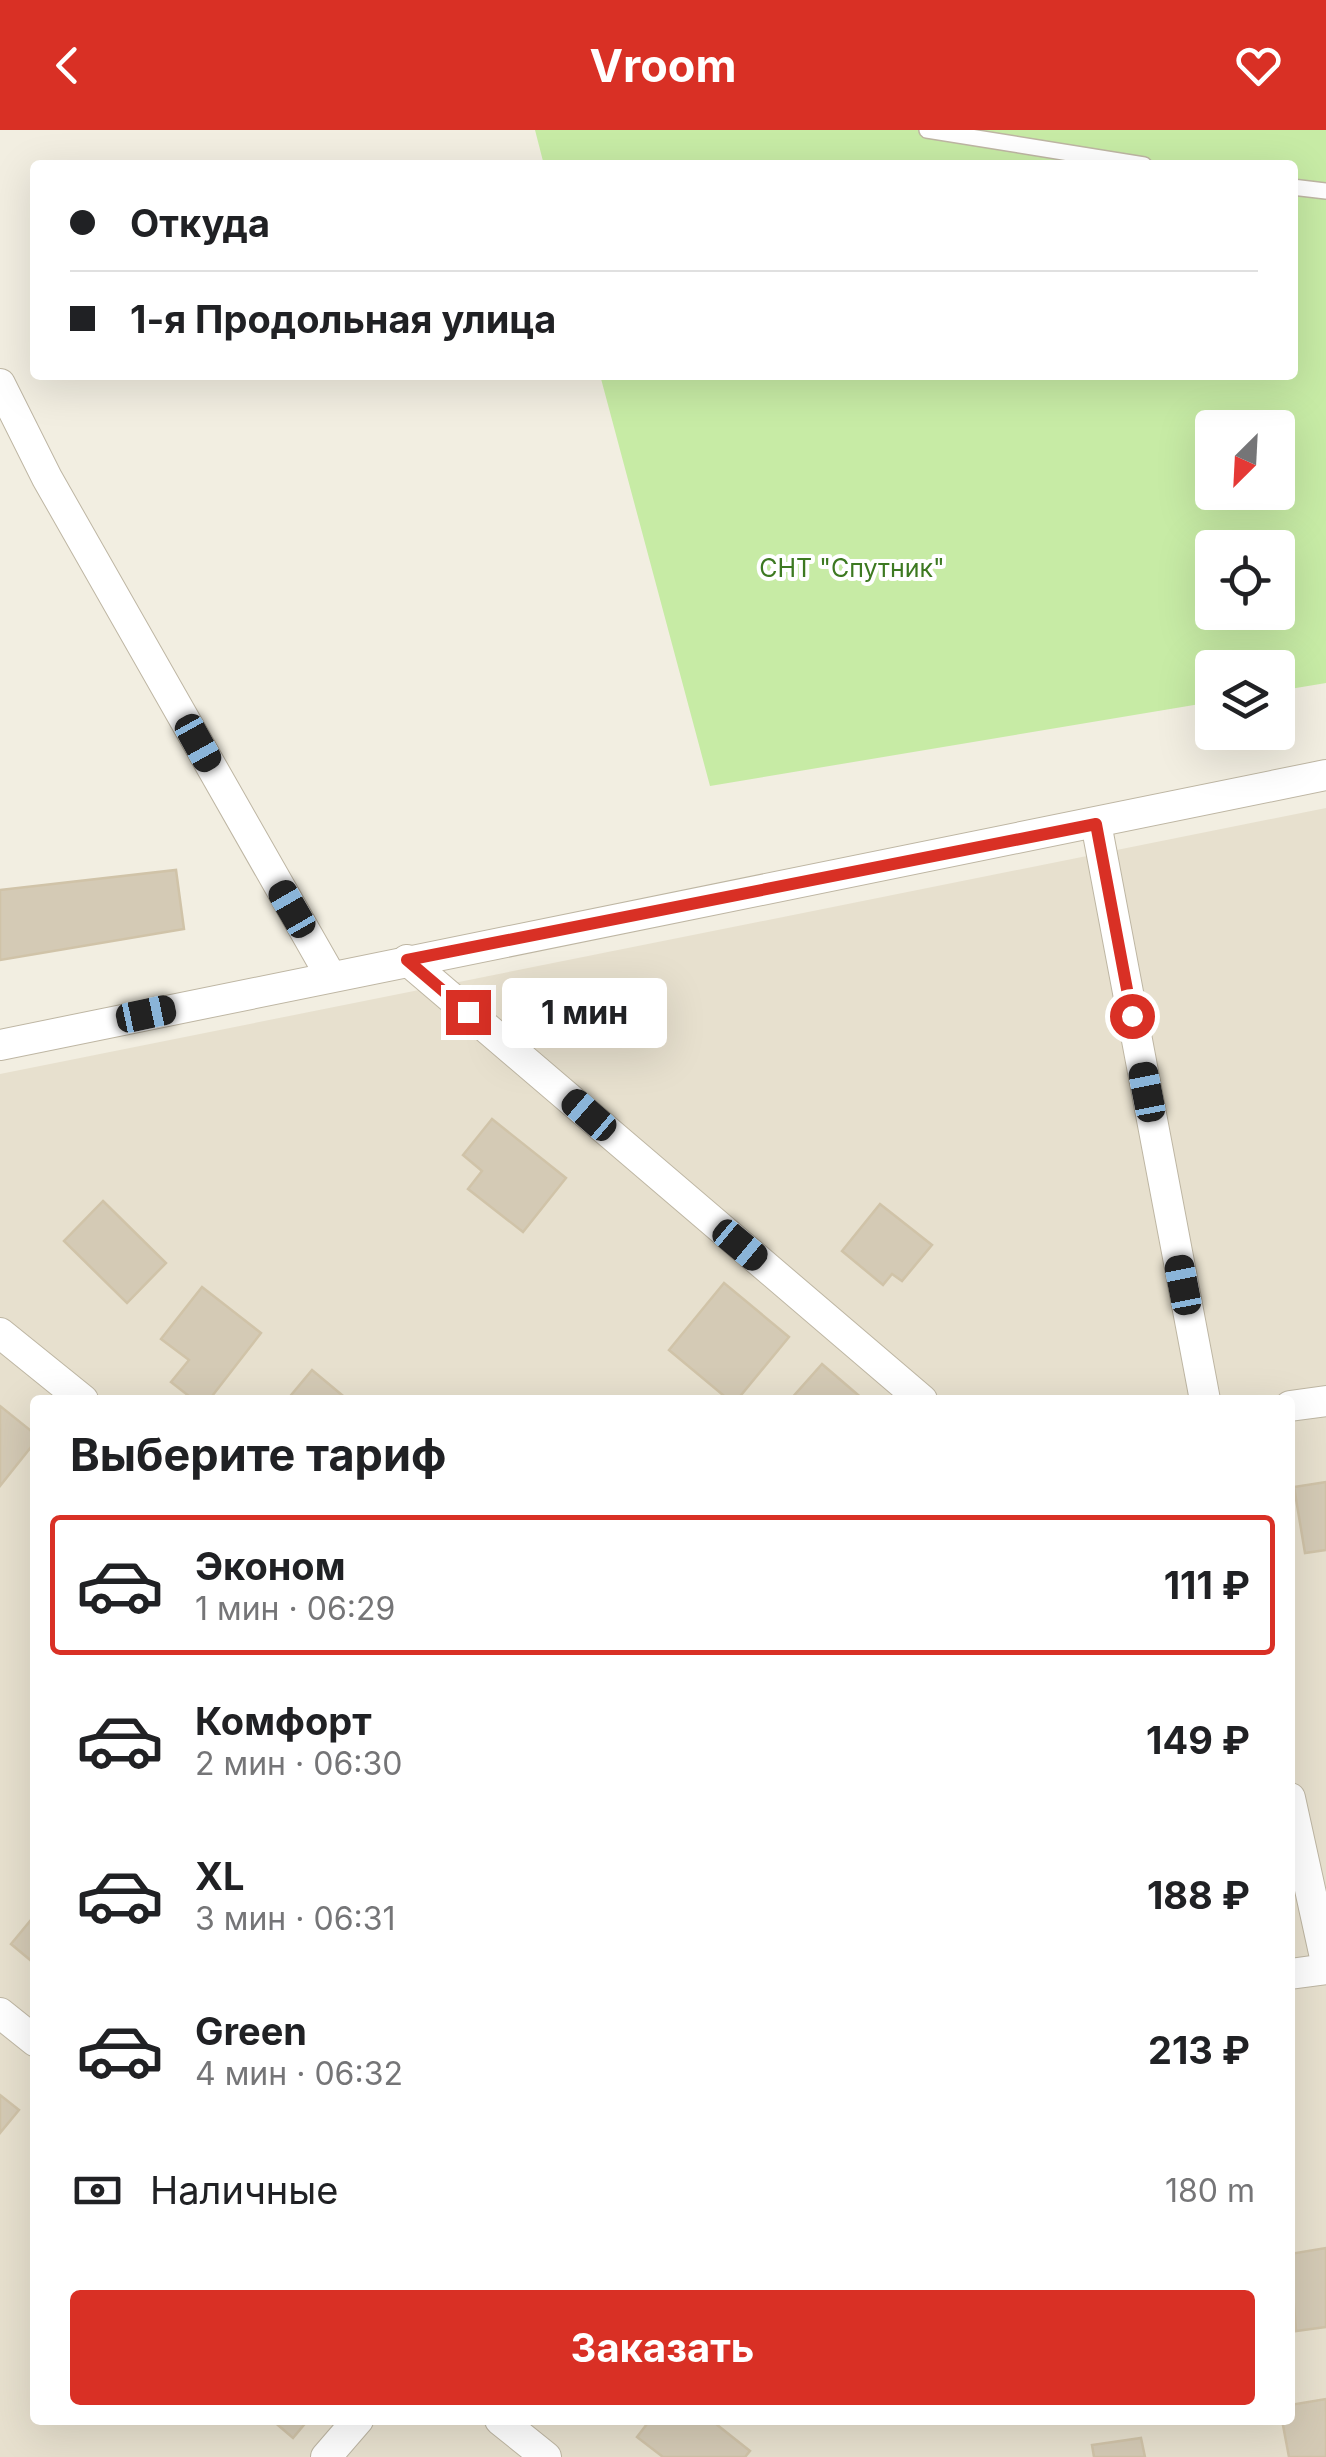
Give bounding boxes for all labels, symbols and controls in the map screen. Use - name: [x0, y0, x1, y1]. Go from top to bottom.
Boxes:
- icon: back: [40, 38, 95, 93]
- text: Vroom: [589, 38, 737, 93]
- icon: heart: [1231, 38, 1286, 93]
- text: Откуда: [130, 200, 270, 246]
- text: 1-я Продольная улица: [130, 296, 556, 342]
- north arrow: [1195, 410, 1295, 510]
- map controls: [1195, 410, 1295, 750]
- button: locate: [1195, 530, 1295, 630]
- park label: СНТ "Спутник": [759, 553, 945, 583]
- button: layers: [1195, 650, 1295, 750]
- car: [170, 709, 226, 777]
- car: [264, 876, 320, 942]
- callout: 1 мин: [503, 977, 668, 1047]
- route end: [446, 990, 491, 1035]
- car: [114, 993, 178, 1035]
- text: 1 мин: [541, 993, 628, 1032]
- route start: [1110, 994, 1155, 1039]
- car: [1127, 1060, 1167, 1124]
- car: [557, 1084, 621, 1146]
- car: [707, 1214, 773, 1276]
- car: [1163, 1253, 1203, 1317]
- text: Выберите тариф: [70, 1427, 446, 1482]
- icon: car: [75, 1540, 165, 1630]
- text: Эконом: [195, 1543, 346, 1589]
- text: 111 ₽: [1164, 1562, 1250, 1608]
- text: 1 мин · 06:29: [195, 1589, 395, 1628]
- icon: car: [75, 1695, 165, 1785]
- text: Комфорт: [195, 1698, 372, 1744]
- text: 149 ₽: [1146, 1717, 1250, 1763]
- text: 2 мин · 06:30: [195, 1744, 402, 1783]
- icon: car: [75, 1850, 165, 1940]
- text: XL: [195, 1853, 245, 1899]
- text: 188 ₽: [1147, 1872, 1250, 1918]
- text: 3 мин · 06:31: [195, 1899, 396, 1938]
- icon: car: [75, 2005, 165, 2095]
- text: Green: [195, 2008, 307, 2054]
- text: 213 ₽: [1148, 2027, 1250, 2073]
- text: 4 мин · 06:32: [195, 2054, 403, 2093]
- icon: cash: [70, 2163, 125, 2218]
- text: Наличные: [150, 2167, 338, 2213]
- text: 180 m: [1165, 2171, 1255, 2210]
- button: Заказать: [70, 2290, 1255, 2405]

